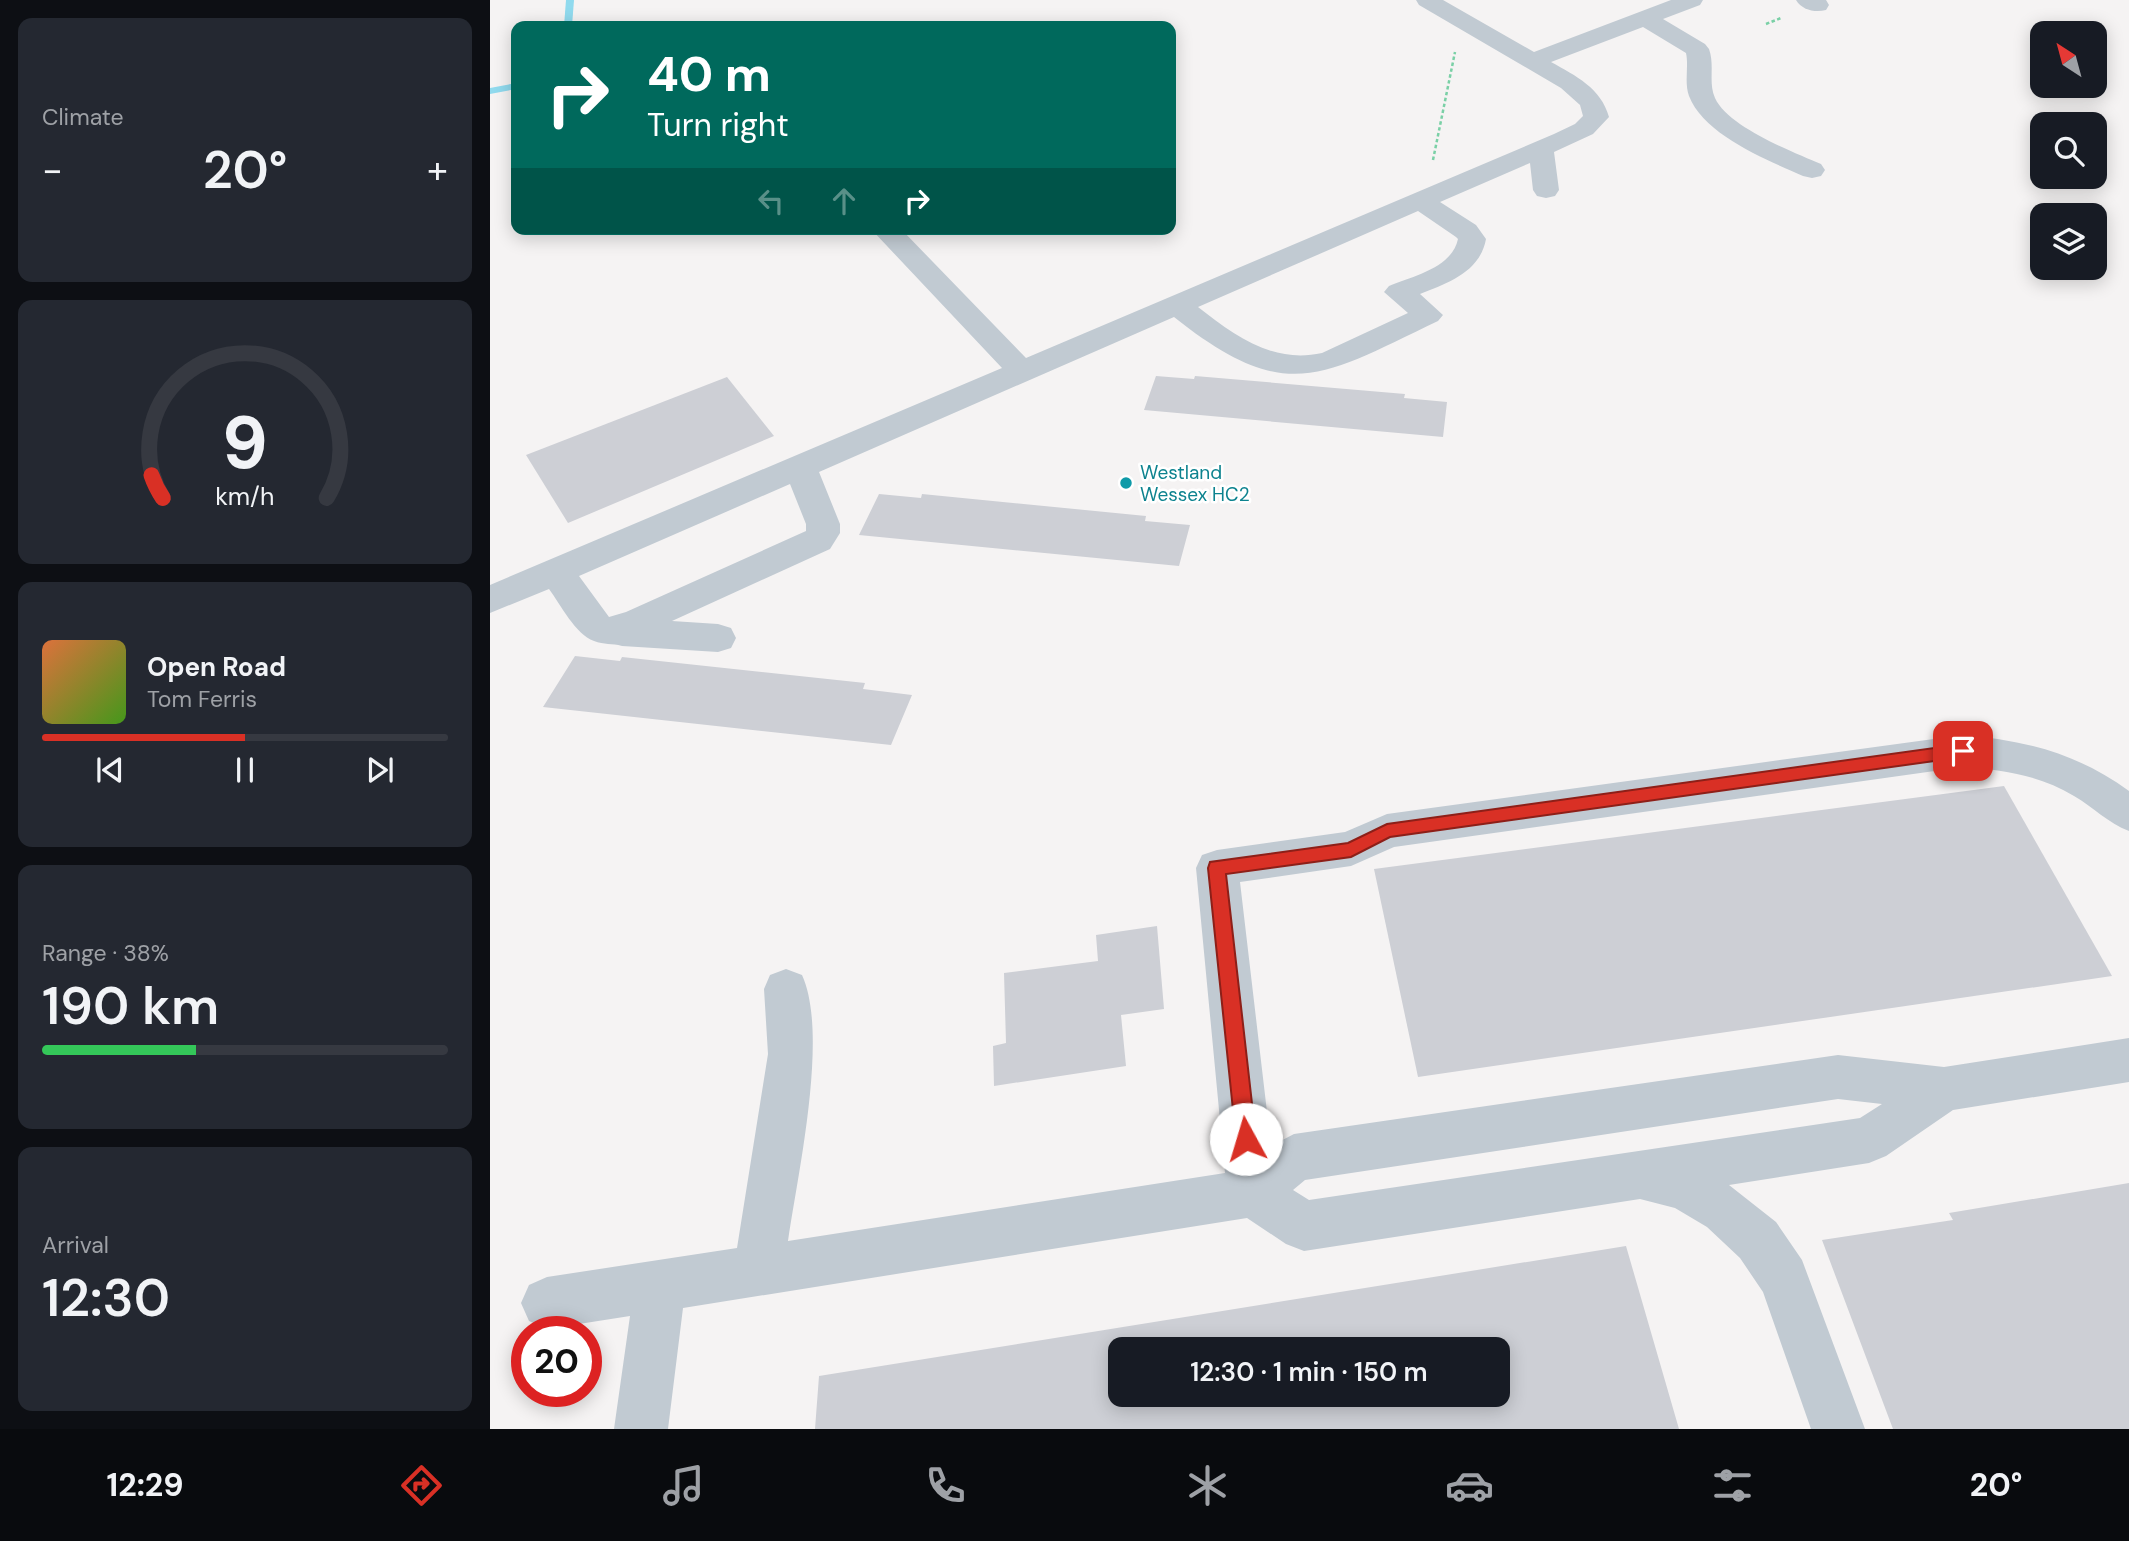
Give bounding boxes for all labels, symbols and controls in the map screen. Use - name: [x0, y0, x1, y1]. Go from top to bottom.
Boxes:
- north arrow: [2030, 21, 2107, 98]
- map controls: [2030, 21, 2107, 280]
- text: 40 m: [647, 42, 771, 106]
- icon: right: [532, 49, 623, 140]
- text: Climate: [42, 102, 124, 132]
- text: Turn right: [647, 104, 789, 146]
- button: search: [2030, 112, 2107, 189]
- text: 20°: [203, 136, 287, 204]
- text: −: [42, 145, 63, 195]
- text: +: [427, 145, 448, 195]
- icon: left: [752, 182, 790, 220]
- icon: ahead: [825, 182, 863, 220]
- icon: right: [898, 182, 936, 220]
- button: layers: [2030, 203, 2107, 280]
- text: 9: [222, 397, 268, 492]
- place label: Westland Wessex HC2: [1140, 460, 1250, 507]
- marker: Westland Wessex HC2: [1118, 475, 1134, 491]
- text: km/h: [215, 480, 275, 513]
- text: Open Road: [147, 650, 286, 684]
- text: Tom Ferris: [147, 684, 257, 714]
- pin: [1933, 721, 1993, 781]
- icon: arrive: [1944, 732, 1982, 770]
- icon: previous: [91, 751, 129, 789]
- icon: pause: [226, 751, 264, 789]
- icon: next: [361, 751, 399, 789]
- text: Range · 38%: [42, 938, 169, 968]
- text: 190 km: [42, 972, 219, 1040]
- position arrow: [1209, 1102, 1283, 1176]
- text: Arrival: [42, 1230, 109, 1260]
- text: 12:30: [42, 1264, 170, 1332]
- speed limit sign: 20: [511, 1316, 602, 1407]
- text: 12:30 · 1 min · 150 m: [1190, 1355, 1428, 1389]
- icon: directions: [397, 1461, 446, 1510]
- icon: music: [659, 1461, 708, 1510]
- icon: phone: [921, 1461, 970, 1510]
- icon: climate: [1183, 1461, 1232, 1510]
- icon: car: [1445, 1461, 1494, 1510]
- icon: filters: [1708, 1461, 1757, 1510]
- text: 12:29: [107, 1464, 184, 1506]
- text: 20°: [1970, 1464, 2022, 1506]

